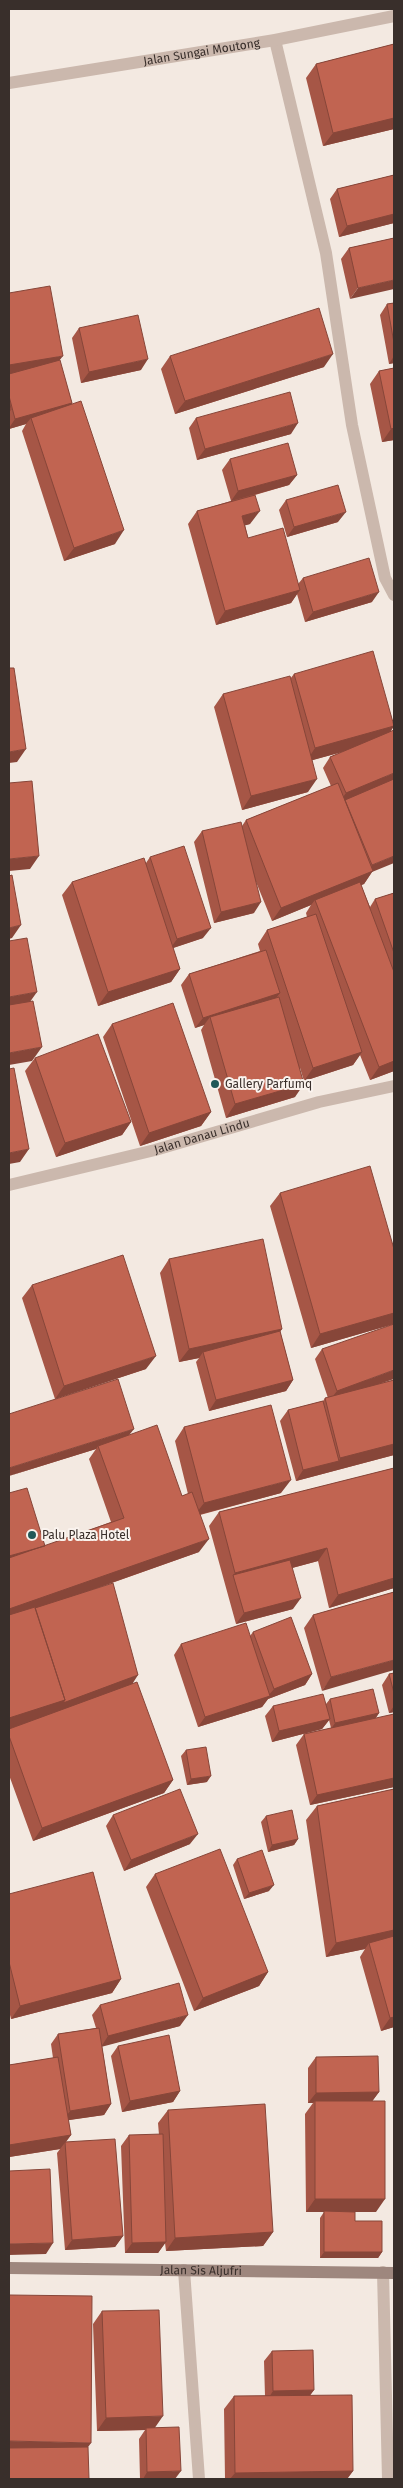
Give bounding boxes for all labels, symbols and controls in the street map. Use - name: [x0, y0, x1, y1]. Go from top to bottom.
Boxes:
- street label: Jalan Sungai Moutong: [142, 35, 262, 68]
- place label: Gallery Parfumq: [225, 1077, 312, 1091]
- marker: Gallery Parfumq: [209, 1078, 221, 1090]
- street label: Jalan Danau Lindu: [153, 1116, 251, 1157]
- place label: Palu Plaza Hotel: [42, 1528, 130, 1542]
- marker: Palu Plaza Hotel: [26, 1529, 38, 1541]
- street label: Jalan Sis Aljufri: [160, 2263, 242, 2278]

